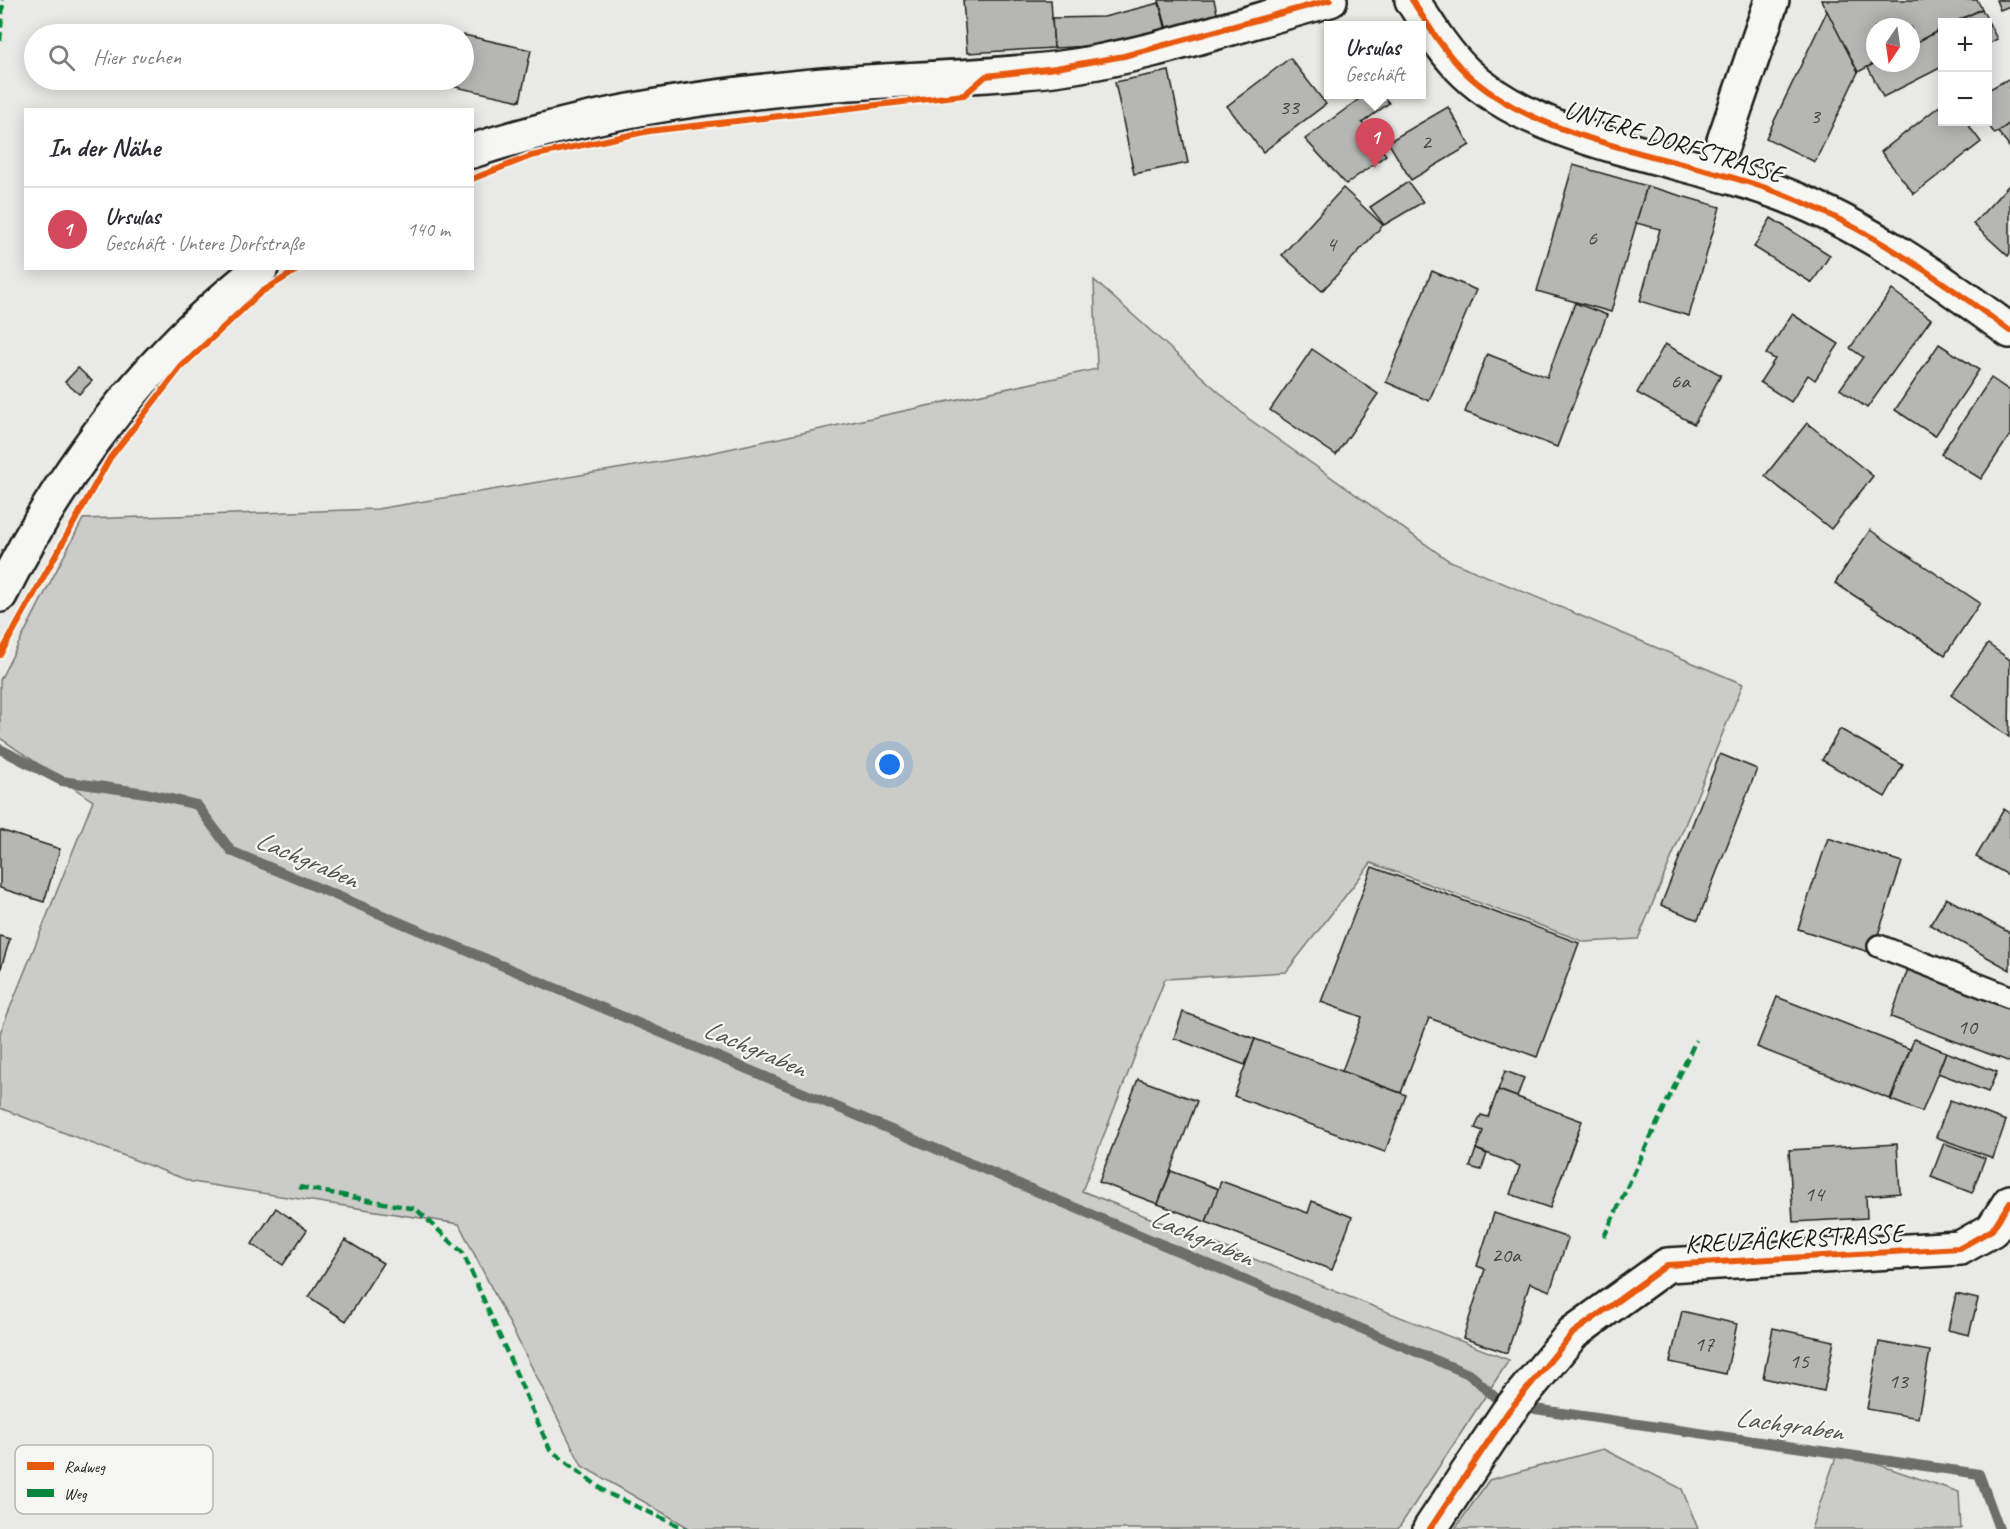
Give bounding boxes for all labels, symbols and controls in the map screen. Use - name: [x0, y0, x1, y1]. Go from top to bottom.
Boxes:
- north arrow: [1866, 18, 1920, 72]
- map controls: [1938, 18, 1992, 126]
- button: +: [1938, 18, 1992, 72]
- popup: [1324, 21, 1426, 99]
- search box: [24, 24, 474, 90]
- text: Ursulas: [1345, 34, 1400, 62]
- icon: search: [45, 41, 78, 74]
- text: Hier suchen: [93, 43, 181, 71]
- text: Geschäft: [1345, 62, 1405, 87]
- button: −: [1938, 72, 1992, 126]
- street label: UNTERE DORFSTRASSE: [1560, 92, 1791, 192]
- house number: 33: [1279, 93, 1301, 121]
- house number: 3: [1810, 102, 1822, 130]
- pin: 1: [1356, 118, 1394, 168]
- house number: 2: [1421, 128, 1433, 156]
- text: In der Nähe: [48, 131, 160, 164]
- text: Ursulas: [105, 203, 160, 231]
- text: 1: [63, 217, 72, 242]
- text: 140 m: [407, 217, 450, 242]
- house number: 6: [1587, 224, 1598, 252]
- house number: 4: [1326, 230, 1338, 258]
- text: Geschäft · Untere Dorfstraße: [105, 231, 304, 256]
- house number: 6a: [1670, 367, 1691, 395]
- your location: [875, 750, 904, 779]
- water label: Lachgraben: [251, 822, 366, 897]
- water label: Lachgraben: [699, 1011, 814, 1086]
- house number: 10: [1957, 1013, 1979, 1041]
- house number: 14: [1804, 1180, 1826, 1208]
- water label: Lachgraben: [1146, 1200, 1261, 1275]
- street label: KREUZÄCKERSTRASSE: [1684, 1216, 1908, 1261]
- house number: 20a: [1491, 1241, 1522, 1269]
- house number: 17: [1694, 1330, 1715, 1358]
- house number: 15: [1789, 1347, 1810, 1375]
- house number: 13: [1888, 1367, 1910, 1395]
- water label: Lachgraben: [1733, 1400, 1848, 1449]
- legend: [15, 1445, 213, 1514]
- text: Radweg: [64, 1457, 106, 1477]
- text: Weg: [64, 1484, 88, 1504]

